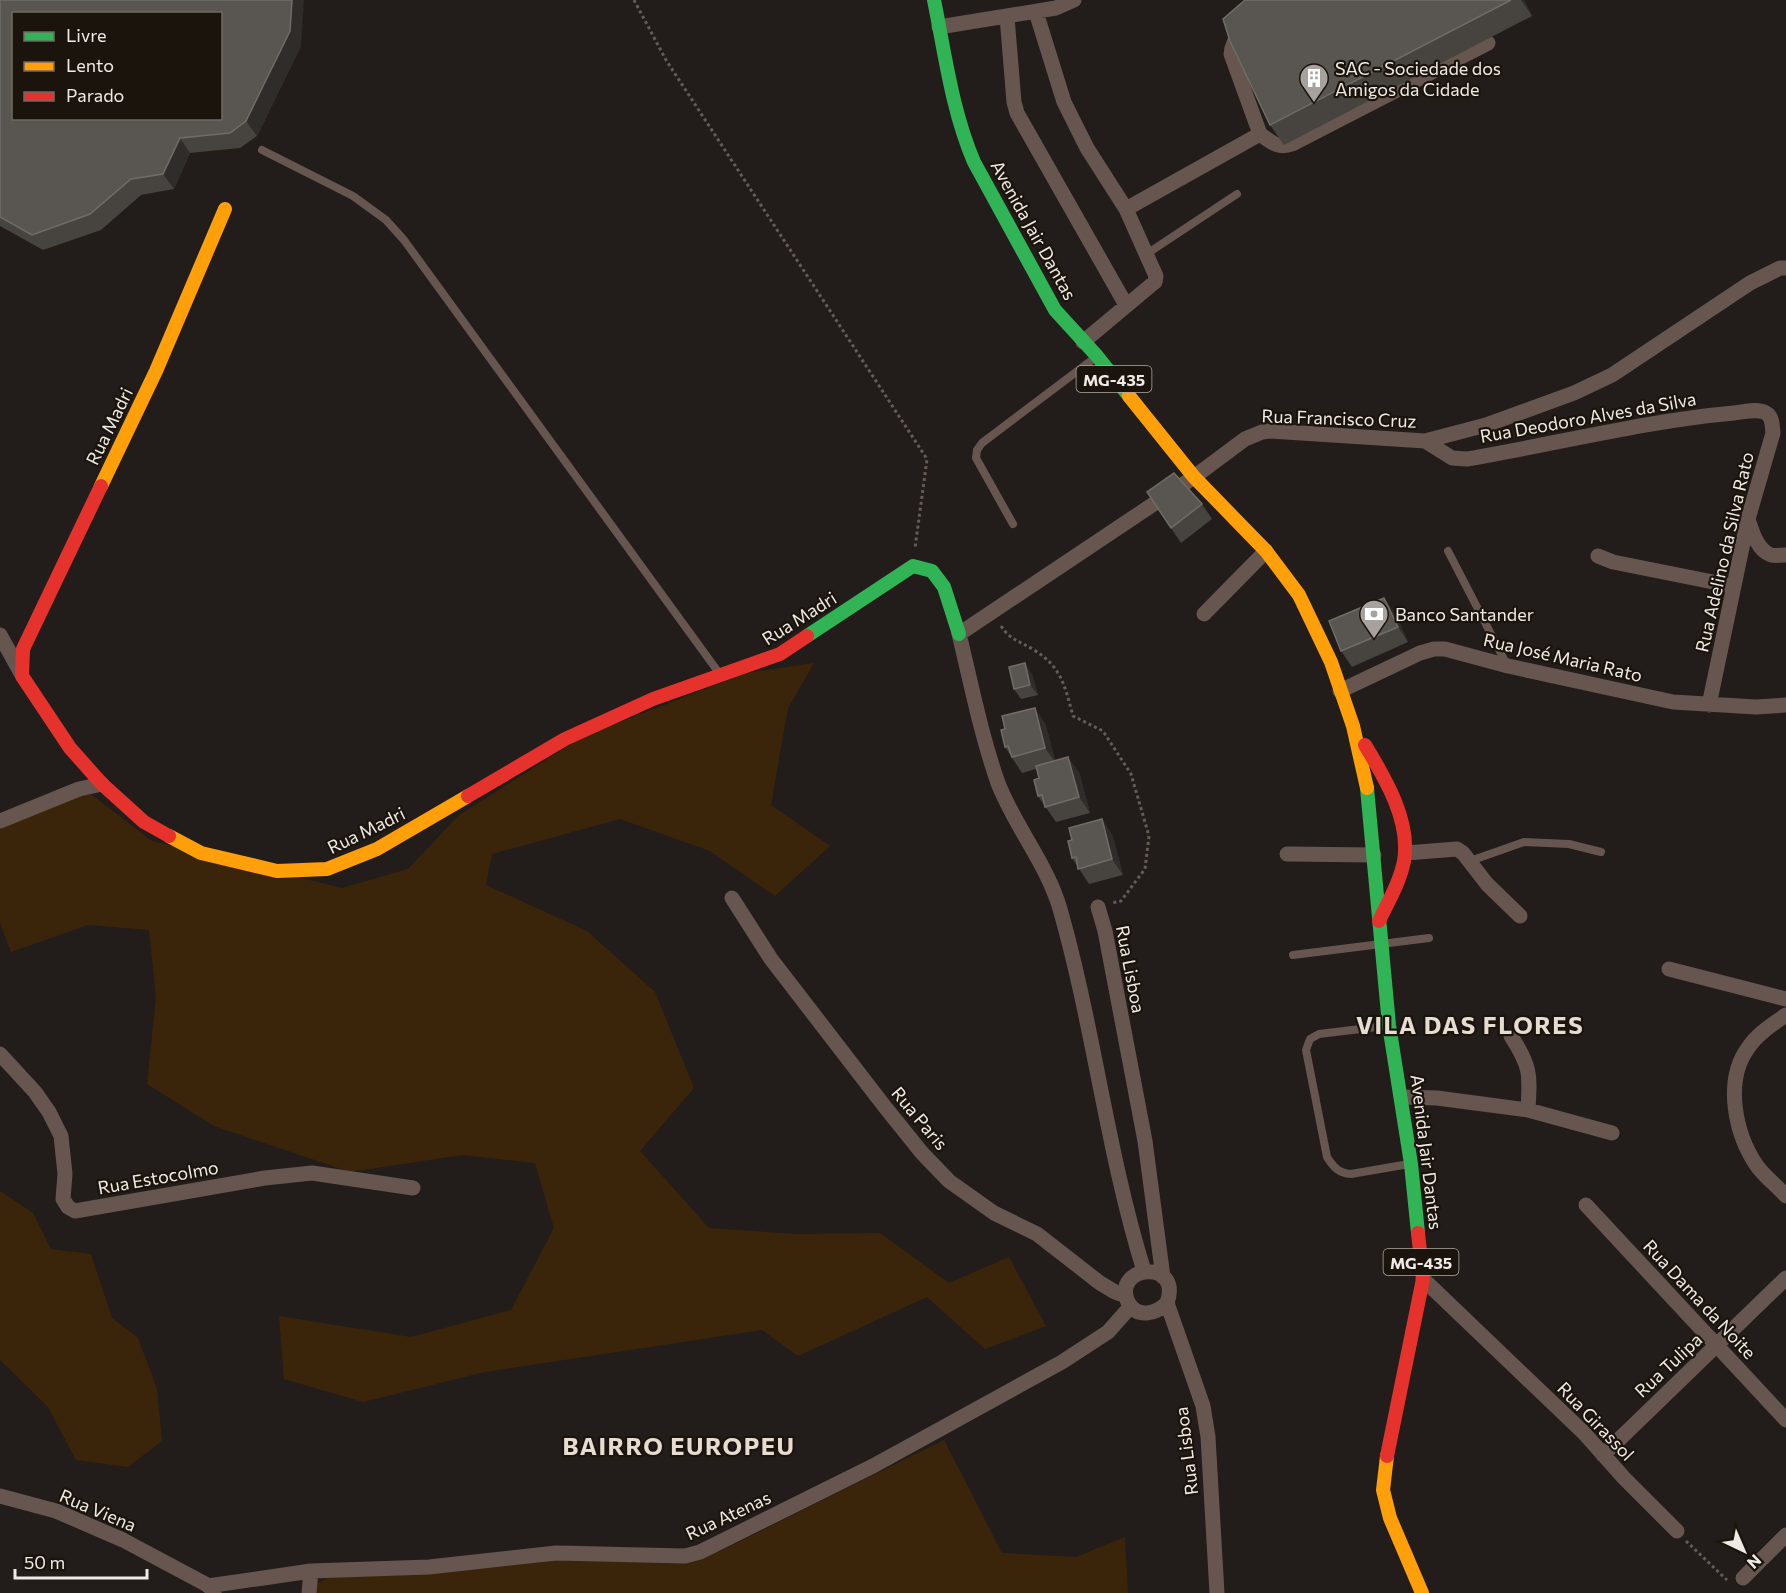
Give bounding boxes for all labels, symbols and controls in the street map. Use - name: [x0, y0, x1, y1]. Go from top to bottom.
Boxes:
- legend: [12, 12, 222, 120]
- text: Livre: [66, 24, 107, 46]
- text: Lento: [66, 54, 114, 76]
- place label: SAC - Sociedade dos Amigos da Cidade: [1335, 57, 1501, 100]
- building icon: SAC - Sociedade dos Amigos da Cidade: [1298, 62, 1330, 104]
- text: Parado: [66, 84, 124, 106]
- street label: Avenida Jair Dantas: [987, 156, 1081, 304]
- road number: MG-435: [1076, 366, 1152, 392]
- street label: Rua Madri: [81, 384, 137, 468]
- street label: Rua Deodoro Alves da Silva: [1478, 387, 1698, 447]
- street label: Rua Francisco Cruz: [1261, 404, 1417, 432]
- street label: Rua Adelino da Silva Rato: [1690, 450, 1758, 654]
- street label: Rua Madri: [758, 587, 840, 649]
- bank icon: Banco Santander: [1358, 598, 1390, 640]
- place label: Banco Santander: [1395, 603, 1534, 625]
- street label: Rua José Maria Rato: [1481, 628, 1645, 686]
- street label: Rua Madri: [324, 802, 408, 858]
- street label: Rua Lisboa: [1112, 923, 1150, 1015]
- district label: VILA DAS FLORES: [1356, 1010, 1584, 1039]
- street label: Avenida Jair Dantas: [1407, 1073, 1447, 1231]
- street label: Rua Paris: [887, 1082, 953, 1154]
- street label: Rua Estocolmo: [96, 1156, 220, 1198]
- street label: Rua Dama da Noite: [1639, 1235, 1761, 1363]
- road number: MG-435: [1384, 1249, 1458, 1275]
- street label: Rua Tulipa: [1630, 1328, 1706, 1402]
- street label: Rua Girassol: [1553, 1377, 1639, 1465]
- street label: Rua Lisboa: [1170, 1406, 1202, 1496]
- district label: BAIRRO EUROPEU: [562, 1431, 796, 1460]
- street label: Rua Viena: [56, 1484, 140, 1536]
- street label: Rua Atenas: [682, 1486, 774, 1544]
- north arrow: [1714, 1521, 1774, 1581]
- scale bar: [15, 1542, 147, 1580]
- text: 50 m: [24, 1551, 65, 1573]
- text: N: [1744, 1551, 1766, 1573]

